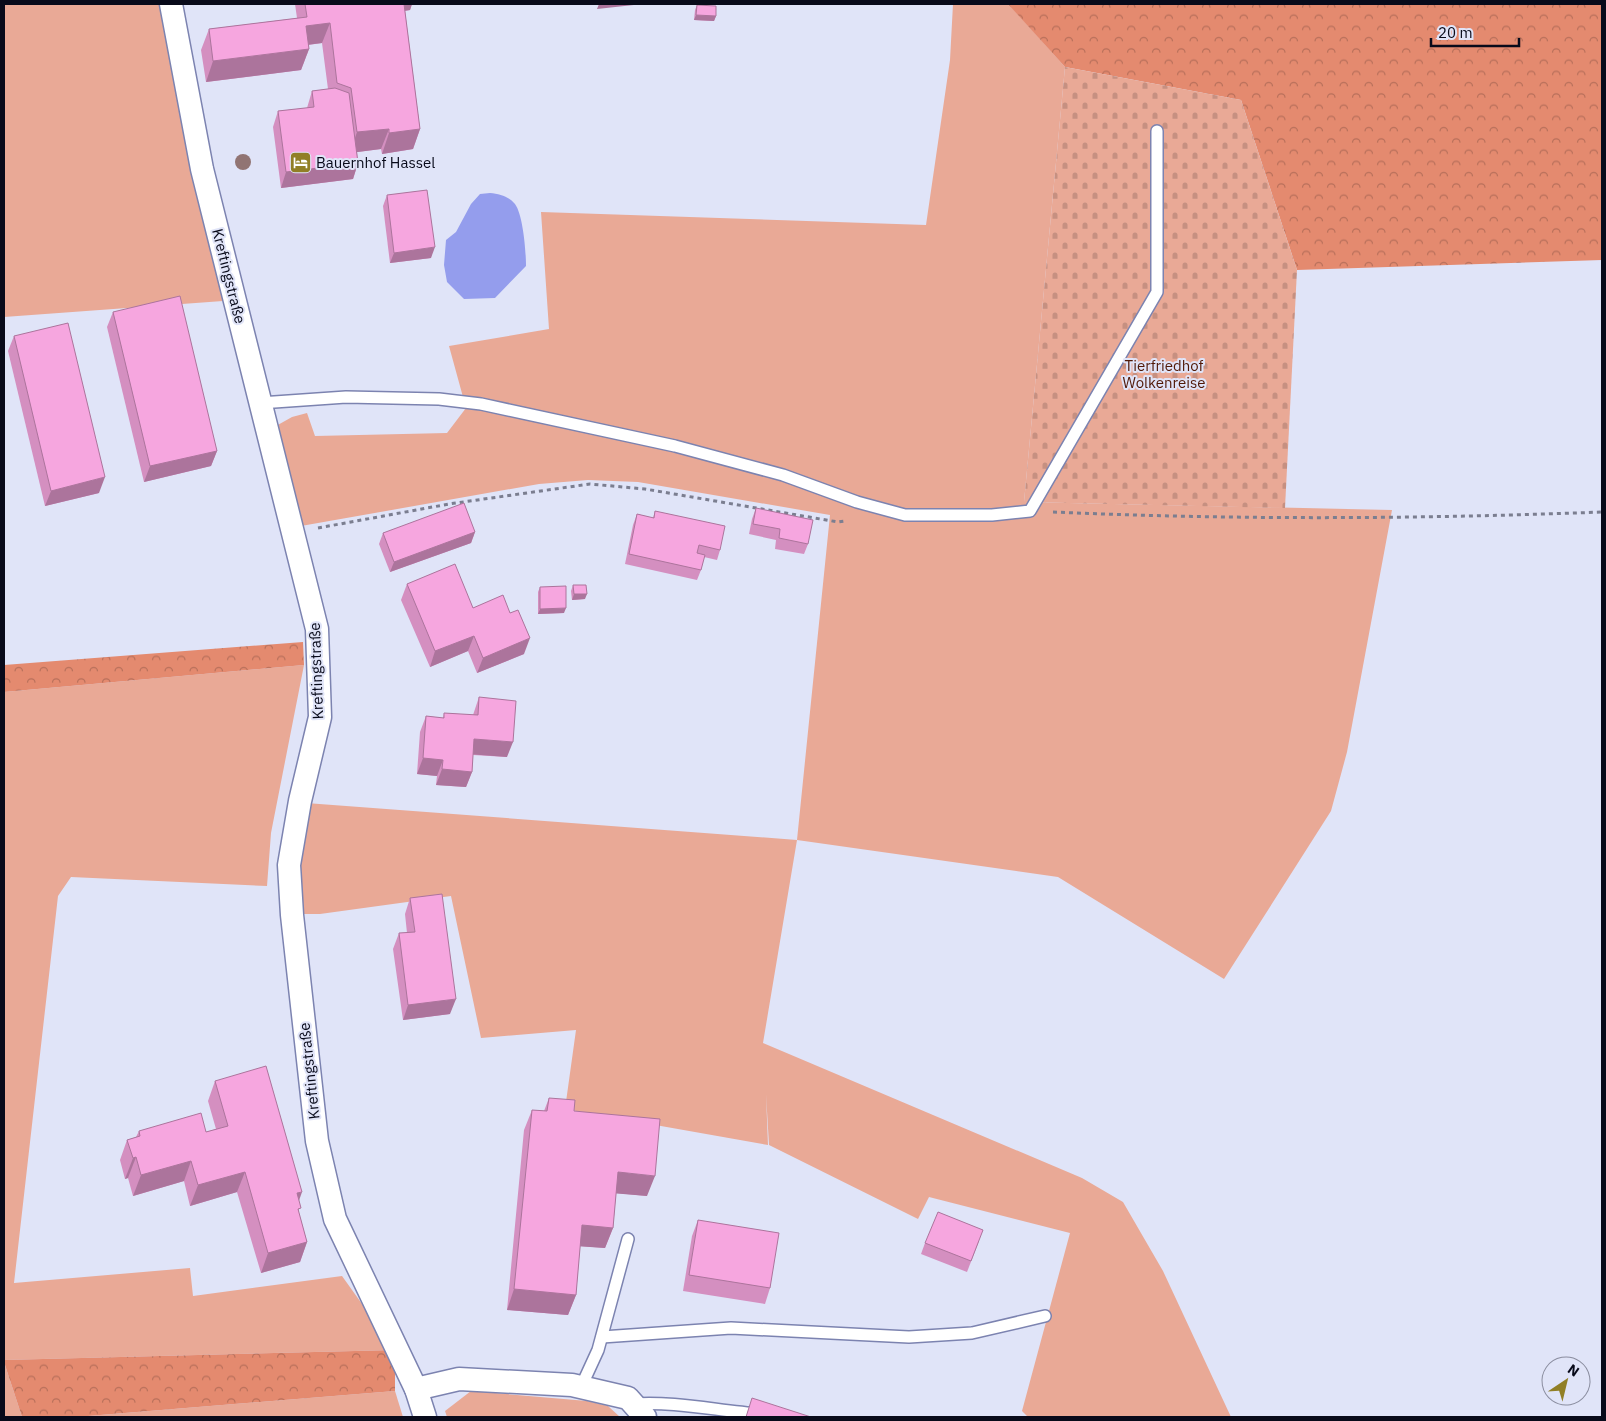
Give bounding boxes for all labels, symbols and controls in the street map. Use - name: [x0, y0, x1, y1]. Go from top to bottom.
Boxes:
- scale bar: [1431, 15, 1518, 47]
- text: 20 m: [1438, 23, 1473, 42]
- hotel icon: Bauernhof Hassel: [288, 150, 312, 174]
- place label: Bauernhof Hassel: [316, 153, 435, 172]
- street label: Kreftingstraße: [208, 227, 250, 325]
- park label: Tierfriedhof Wolkenreise: [1123, 356, 1205, 392]
- street label: Kreftingstraße: [305, 622, 327, 720]
- street label: Kreftingstraße: [294, 1022, 324, 1120]
- north arrow: [1541, 1356, 1591, 1406]
- text: N: [1564, 1360, 1583, 1381]

